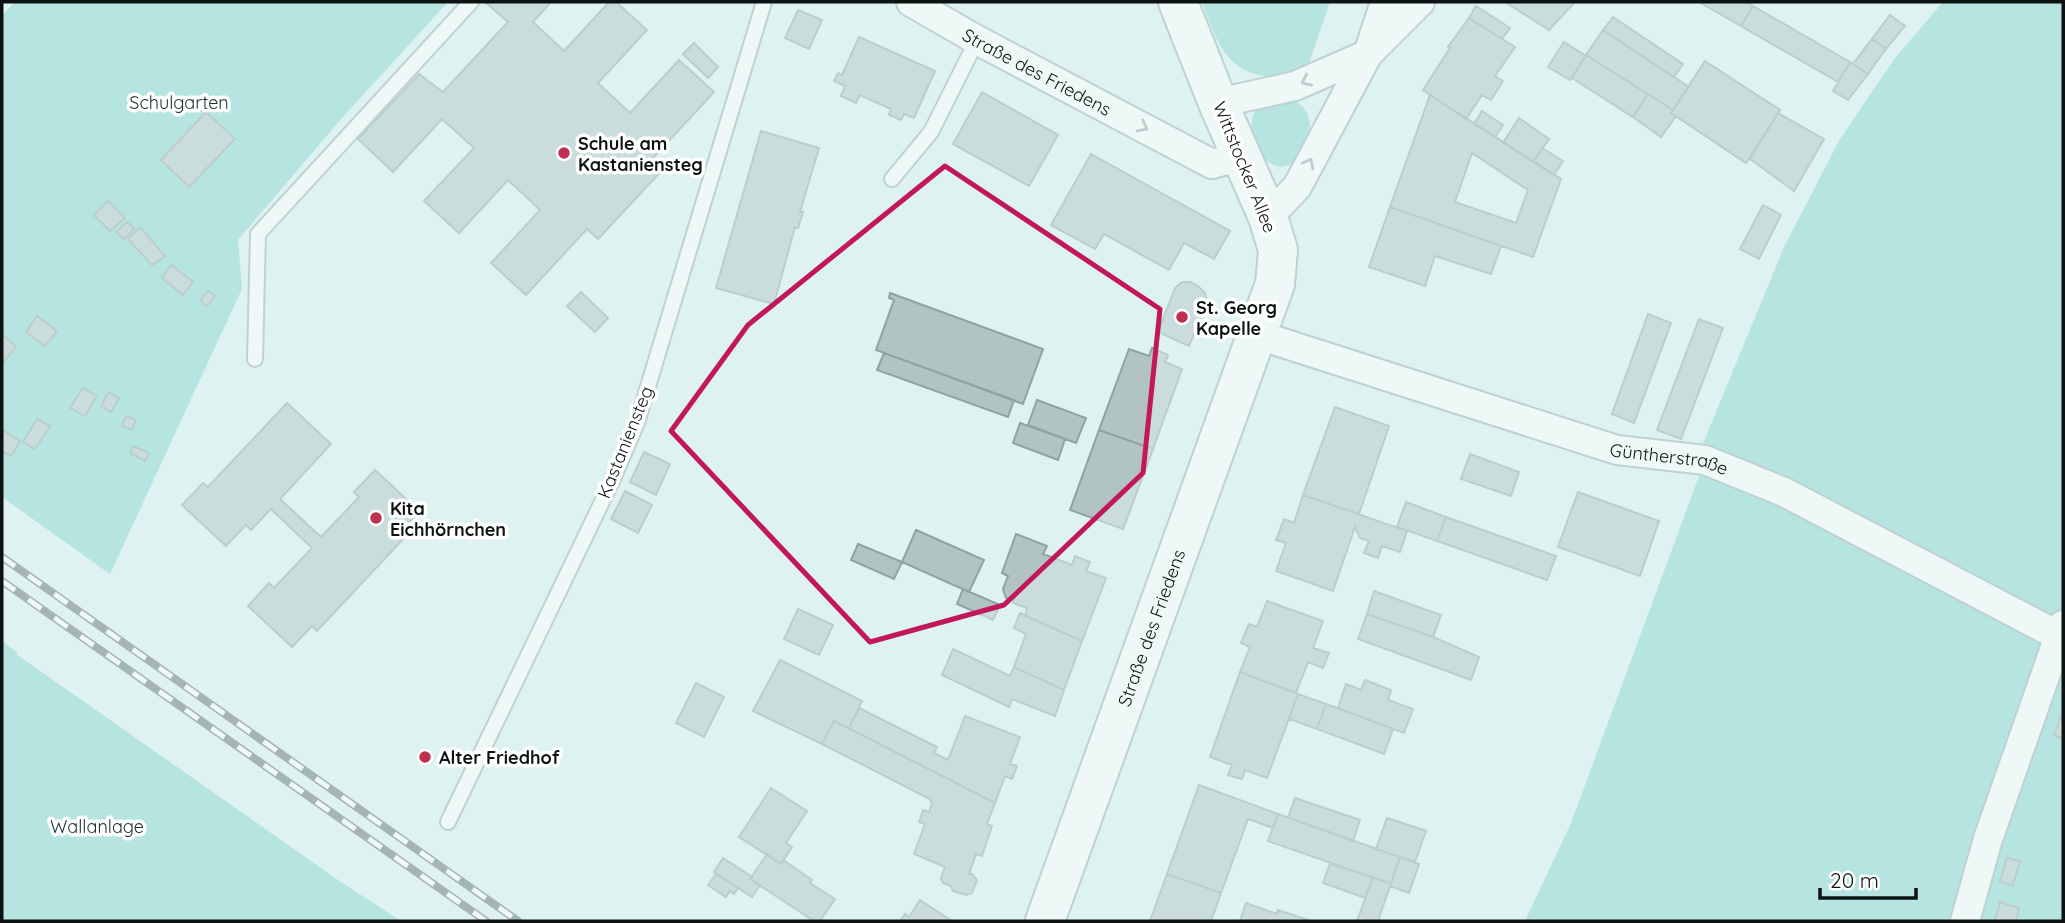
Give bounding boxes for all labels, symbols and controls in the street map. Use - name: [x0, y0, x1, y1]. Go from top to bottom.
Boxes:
- street label: Straße des Friedens: [958, 23, 1115, 120]
- one-way arrow: [1301, 73, 1313, 87]
- park label: Schulgarten: [129, 91, 229, 114]
- street label: Wittstocker Allee: [1208, 98, 1282, 236]
- one-way arrow: [1136, 119, 1148, 133]
- place label: Schule am Kastaniensteg: [578, 132, 703, 176]
- marker: Schule am Kastaniensteg: [556, 145, 572, 161]
- one-way arrow: [1301, 158, 1314, 170]
- place label: St. Georg Kapelle: [1196, 296, 1277, 340]
- marker: St. Georg Kapelle: [1174, 309, 1190, 325]
- street label: Kastaniensteg: [592, 382, 658, 502]
- street label: Güntherstraße: [1607, 437, 1732, 480]
- place label: Kita Eichhörnchen: [390, 497, 506, 541]
- marker: Kita Eichhörnchen: [368, 510, 384, 526]
- street label: Straße des Friedens: [1112, 546, 1190, 709]
- place label: Alter Friedhof: [439, 746, 560, 769]
- marker: Alter Friedhof: [417, 749, 433, 765]
- park label: Wallanlage: [50, 815, 144, 838]
- scale bar: [1820, 856, 1916, 900]
- text: 20 m: [1830, 867, 1879, 893]

